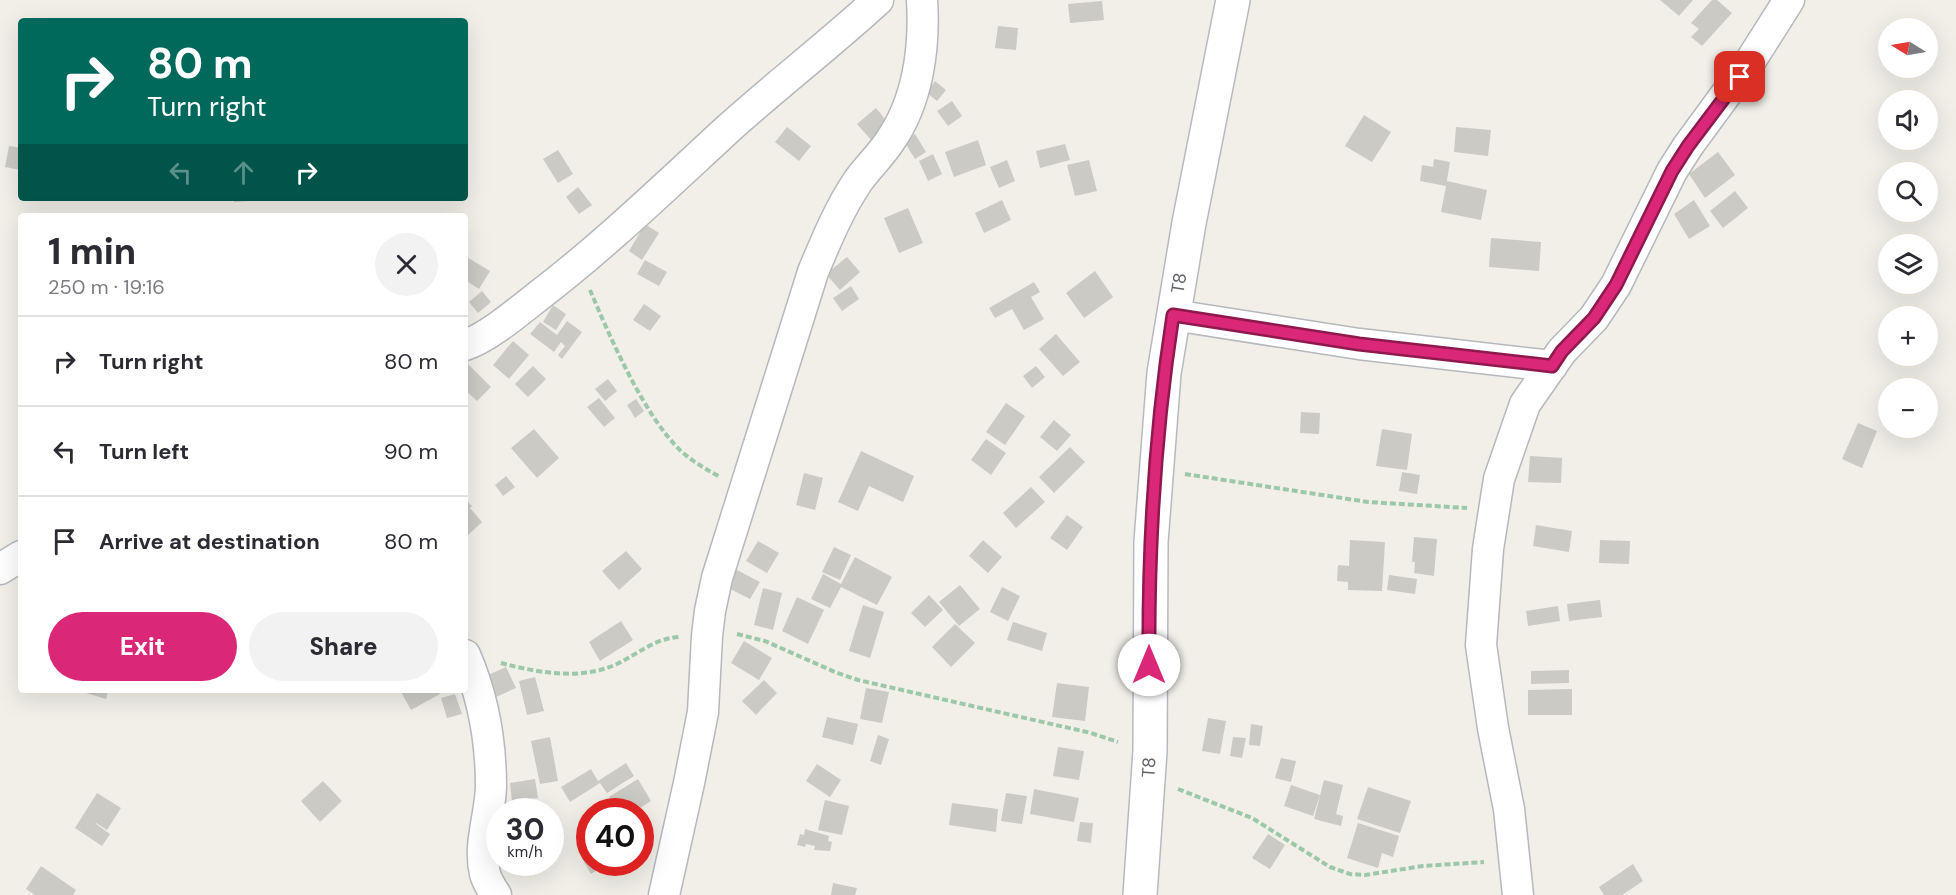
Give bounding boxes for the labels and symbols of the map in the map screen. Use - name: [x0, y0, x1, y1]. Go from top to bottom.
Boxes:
- north arrow: [1878, 18, 1938, 78]
- pin: [1714, 51, 1765, 102]
- street label: T8: [1165, 271, 1193, 295]
- position arrow: [1117, 633, 1181, 697]
- street label: T8: [1136, 756, 1162, 778]
- speed limit sign: 40: [576, 798, 654, 876]

